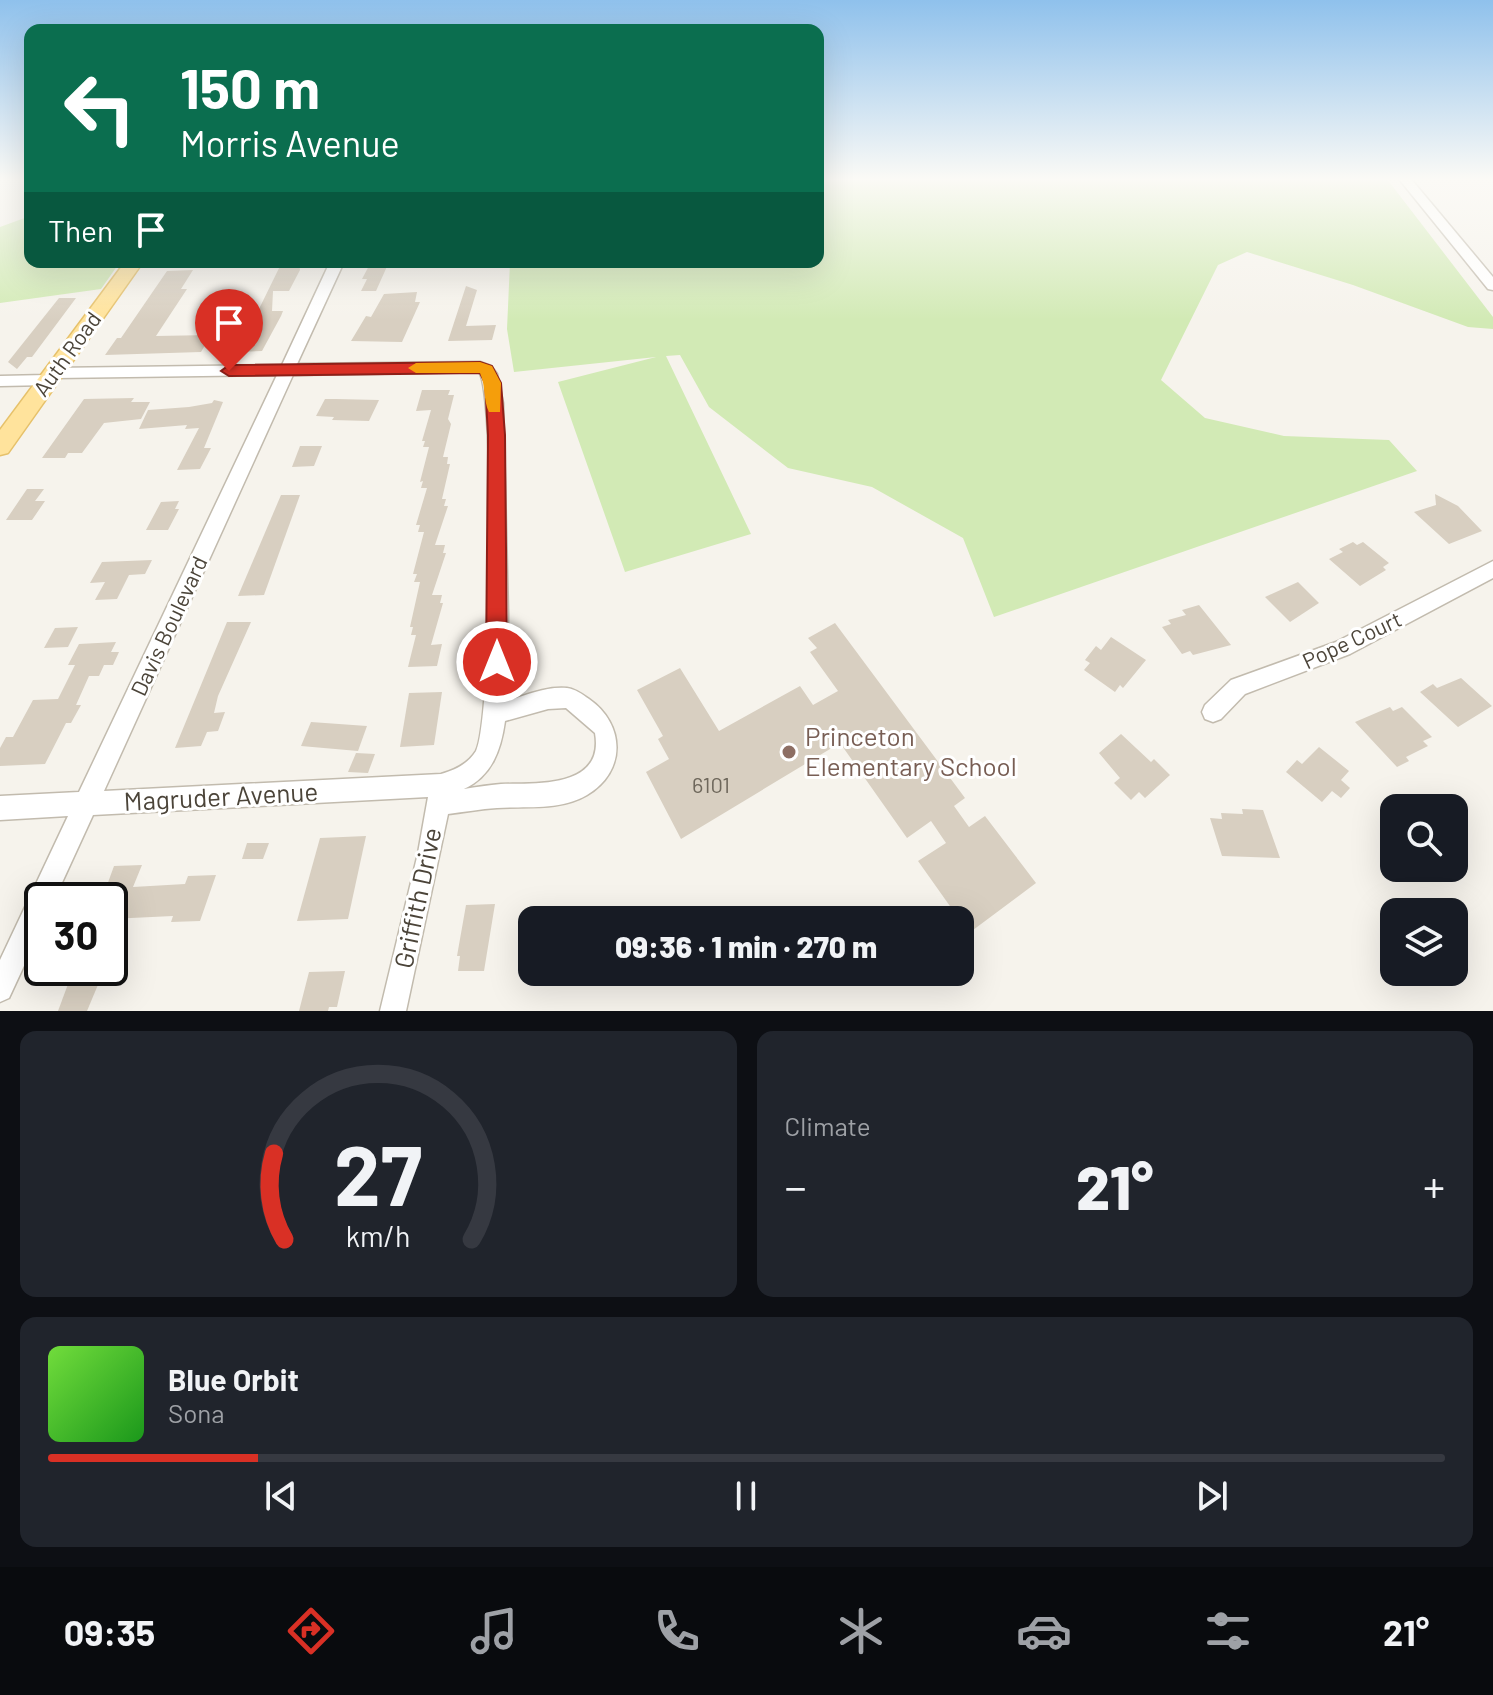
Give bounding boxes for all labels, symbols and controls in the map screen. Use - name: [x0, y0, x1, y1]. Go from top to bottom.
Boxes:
- text: 150 m: [180, 53, 320, 120]
- icon: left: [48, 56, 152, 160]
- text: Morris Avenue: [180, 121, 400, 164]
- icon: arrive: [129, 208, 173, 252]
- text: Then: [48, 212, 113, 248]
- pin: [195, 289, 263, 371]
- icon: arrive: [207, 301, 251, 345]
- street label: Auth Road: [27, 306, 106, 401]
- street label: Davis Boulevard: [124, 552, 212, 700]
- street label: Pope Court: [1298, 605, 1405, 673]
- position arrow: [455, 620, 539, 704]
- place label: Princeton Elementary School: [805, 720, 1017, 781]
- marker: Princeton Elementary School: [780, 743, 798, 761]
- house number: 6101: [692, 771, 730, 797]
- street label: Magruder Avenue: [123, 775, 319, 816]
- map controls: [1380, 794, 1468, 986]
- button: search: [1380, 794, 1468, 882]
- street label: Griffith Drive: [386, 824, 447, 971]
- speed limit sign: 30: [24, 882, 128, 986]
- button: layers: [1380, 898, 1468, 986]
- text: 09:36 · 1 min · 270 m: [615, 928, 877, 964]
- text: Climate: [785, 1110, 871, 1141]
- text: 27: [334, 1123, 422, 1223]
- text: 21°: [1076, 1150, 1154, 1222]
- text: −: [785, 1159, 807, 1212]
- text: +: [1423, 1159, 1445, 1212]
- text: km/h: [346, 1218, 411, 1253]
- text: Blue Orbit: [168, 1361, 299, 1397]
- text: Sona: [168, 1397, 225, 1428]
- icon: previous: [259, 1474, 303, 1518]
- icon: pause: [724, 1474, 768, 1518]
- icon: next: [1190, 1474, 1234, 1518]
- icon: directions: [283, 1603, 339, 1659]
- icon: music: [466, 1603, 522, 1659]
- icon: phone: [649, 1603, 705, 1659]
- icon: climate: [833, 1603, 889, 1659]
- icon: car: [1016, 1603, 1072, 1659]
- icon: filters: [1200, 1603, 1256, 1659]
- text: 09:35: [64, 1610, 155, 1653]
- text: 21°: [1383, 1610, 1429, 1653]

